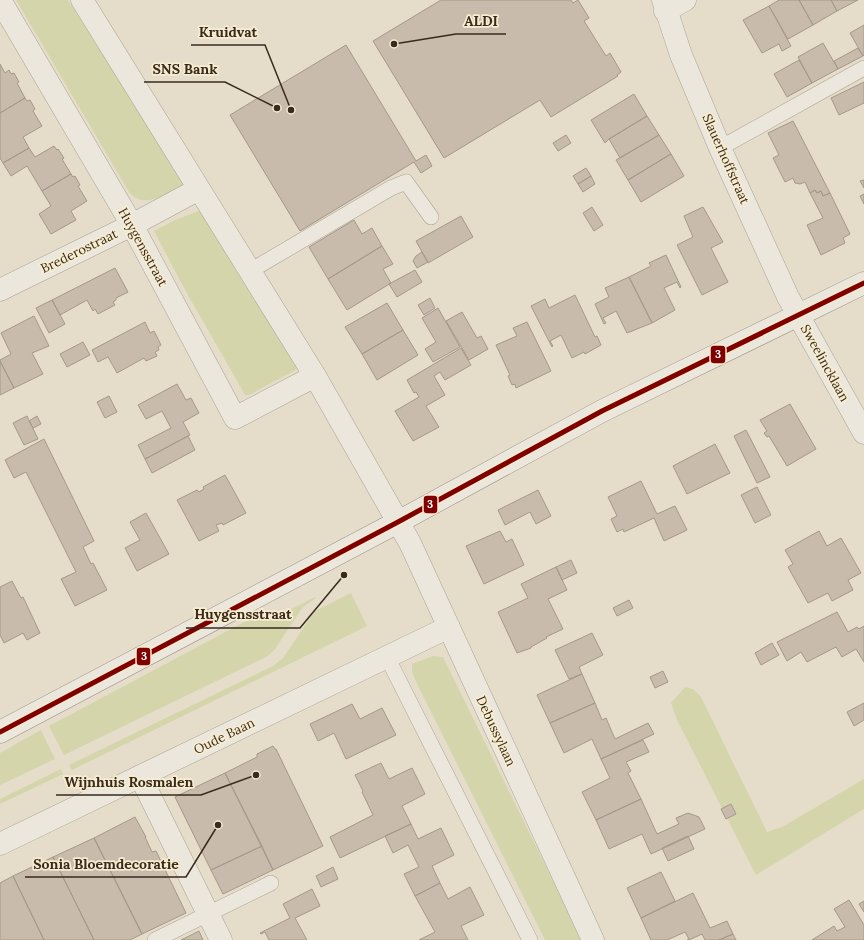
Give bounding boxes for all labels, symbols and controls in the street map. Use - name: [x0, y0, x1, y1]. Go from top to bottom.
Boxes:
- callout: ALDI: [456, 8, 506, 34]
- text: ALDI: [464, 12, 498, 30]
- callout: Kruidvat: [191, 19, 265, 45]
- text: Kruidvat: [199, 23, 258, 41]
- callout: SNS Bank: [144, 56, 225, 82]
- text: SNS Bank: [152, 60, 218, 78]
- street label: Slauerhoffstraat: [698, 111, 754, 207]
- street label: Huygensstraat: [114, 205, 172, 289]
- street label: Brederostraat: [38, 225, 120, 277]
- street label: Sweelincklaan: [797, 322, 853, 405]
- line badge: 3: [710, 345, 726, 364]
- text: 3: [715, 347, 721, 361]
- line badge: 3: [423, 495, 438, 514]
- text: 3: [427, 497, 433, 511]
- callout: Huygensstraat: [186, 602, 300, 628]
- text: Huygensstraat: [194, 605, 292, 623]
- line badge: 3: [136, 647, 151, 666]
- text: 3: [141, 649, 147, 663]
- street label: Debussylaan: [472, 693, 520, 769]
- street label: Oude Baan: [191, 714, 257, 758]
- callout: Wijnhuis Rosmalen: [56, 769, 201, 795]
- text: Wijnhuis Rosmalen: [64, 773, 194, 791]
- callout: Sonia Bloemdecoratie: [25, 851, 186, 877]
- text: Sonia Bloemdecoratie: [33, 855, 179, 873]

